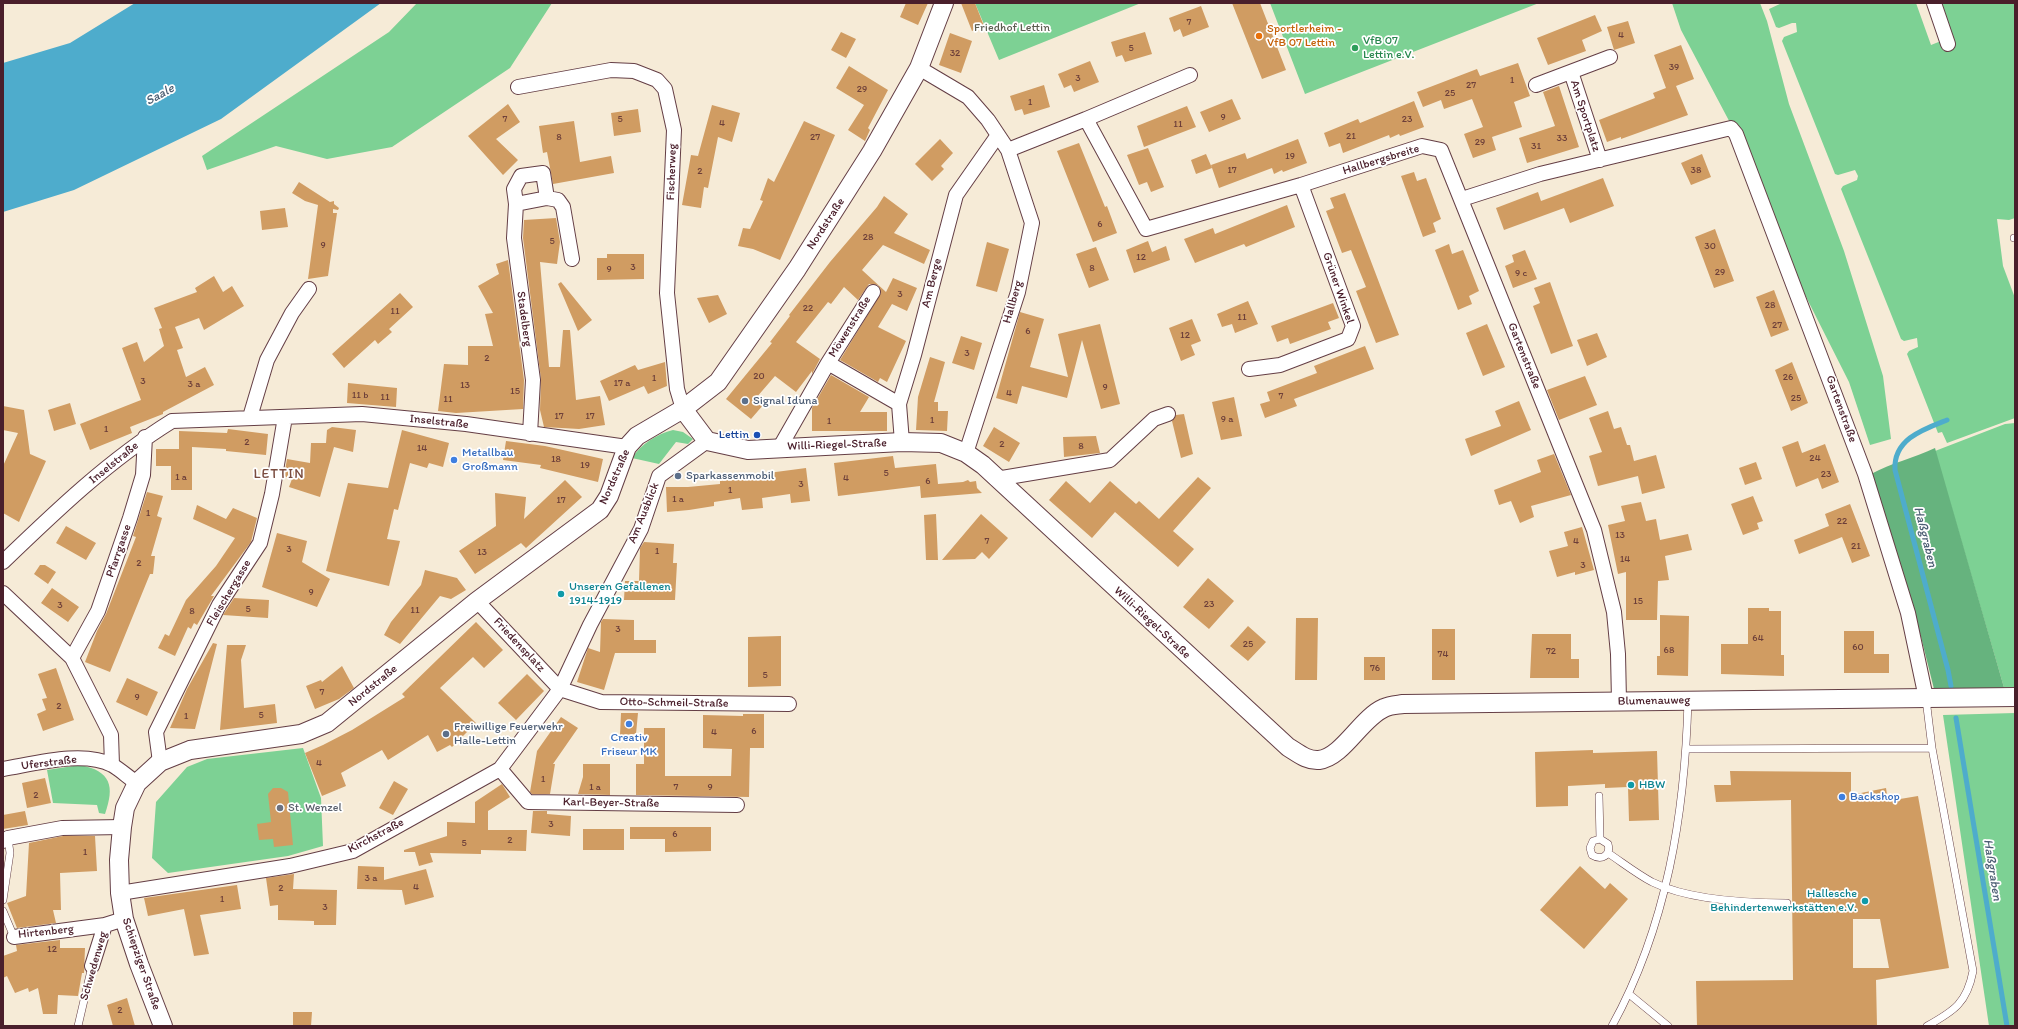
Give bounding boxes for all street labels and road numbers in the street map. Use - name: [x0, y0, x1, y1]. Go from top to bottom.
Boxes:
- street label: Am Sportplatz: [1567, 78, 1603, 154]
- street label: Hallbergsbreite: [1341, 142, 1421, 178]
- street label: Fischerweg: [664, 143, 680, 201]
- street label: Nordstraße: [804, 195, 848, 253]
- street label: Grüner Winkel: [1319, 250, 1357, 326]
- street label: Am Berge: [919, 257, 945, 309]
- street label: Hallberg: [1000, 279, 1026, 325]
- street label: Stadelberg: [513, 290, 535, 348]
- street label: Möwenstraße: [826, 294, 874, 360]
- street label: Gartenstraße: [1504, 321, 1544, 391]
- street label: Gartenstraße: [1822, 374, 1860, 444]
- street label: Inselstraße: [409, 412, 469, 432]
- street label: Willi-Riegel-Straße: [787, 436, 887, 454]
- street label: Inselstraße: [86, 439, 142, 487]
- street label: Nordstraße: [596, 447, 634, 507]
- street label: Am Ausblick: [625, 480, 663, 546]
- street label: Pfarrgasse: [103, 523, 135, 579]
- street label: Fleischergasse: [204, 557, 254, 629]
- street label: Willi-Riegel-Straße: [1111, 584, 1193, 662]
- street label: Friedensplatz: [490, 615, 548, 675]
- street label: Nordstraße: [346, 662, 400, 710]
- street label: Blumenauweg: [1618, 693, 1690, 709]
- street label: Otto-Schmeil-Straße: [619, 695, 729, 711]
- street label: Uferstraße: [20, 752, 78, 774]
- street label: Karl-Beyer-Straße: [563, 795, 659, 811]
- street label: Kirchstraße: [346, 815, 406, 857]
- street label: Schiepziger Straße: [118, 916, 164, 1012]
- street label: Hirtenberg: [17, 922, 75, 942]
- street label: Schwedenweg: [77, 930, 111, 1002]

